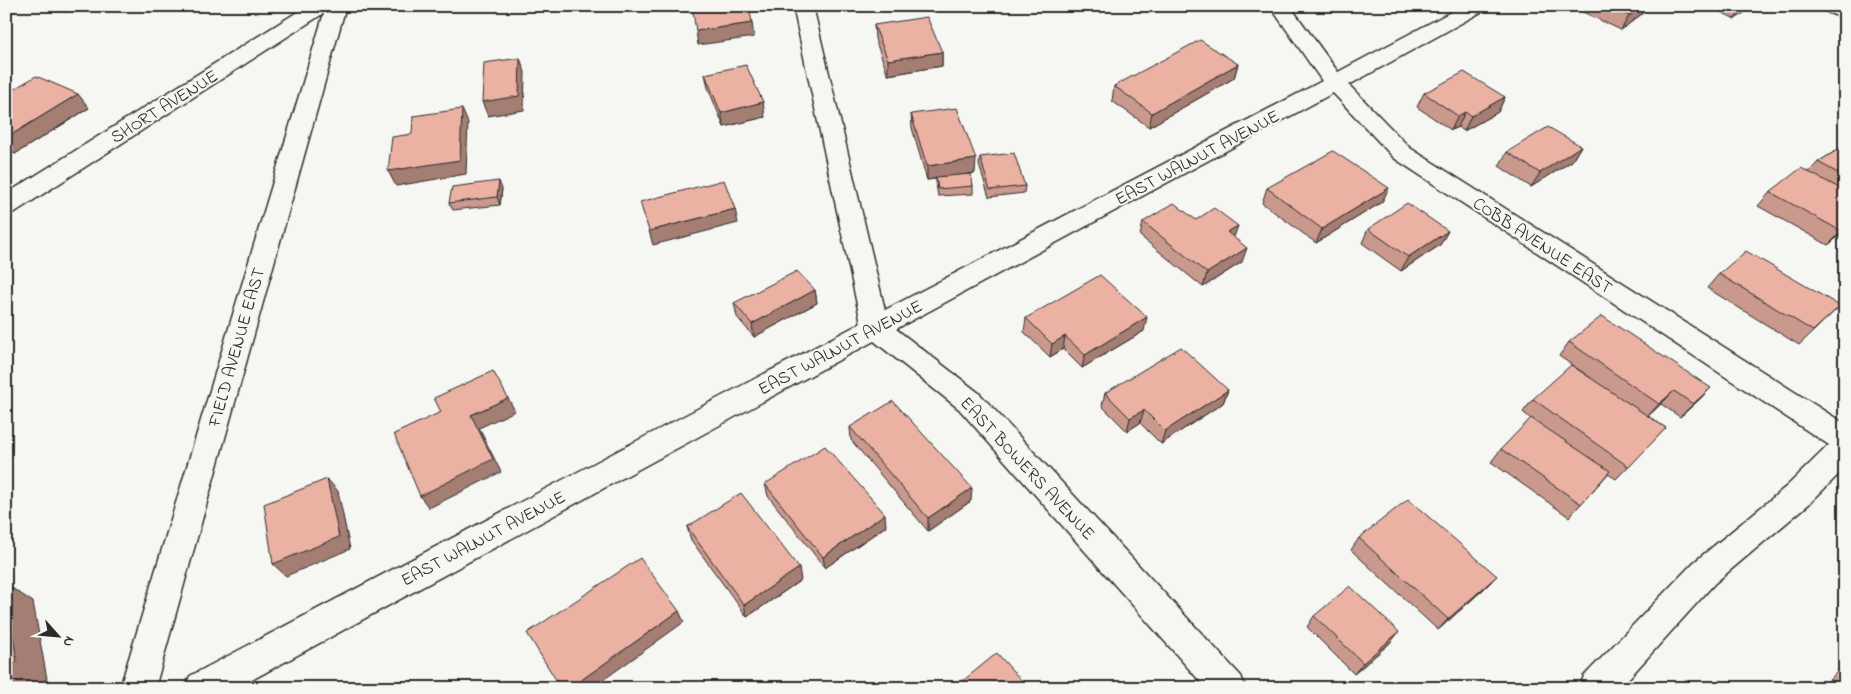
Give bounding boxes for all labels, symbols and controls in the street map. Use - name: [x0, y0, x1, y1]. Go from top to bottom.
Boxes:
- street label: SHORT AVENUE: [106, 64, 224, 151]
- street label: EAST WALNUT AVENUE: [1111, 104, 1285, 213]
- street label: COBB AVENUE EAST: [1467, 192, 1617, 302]
- street label: FIELD AVENUE EAST: [202, 265, 273, 431]
- street label: EAST WALNUT AVENUE: [754, 294, 928, 403]
- street label: EAST BOWERS AVENUE: [953, 392, 1100, 547]
- street label: EAST WALNUT AVENUE: [397, 485, 571, 594]
- north arrow: [32, 612, 82, 662]
- text: N: [57, 632, 80, 650]

